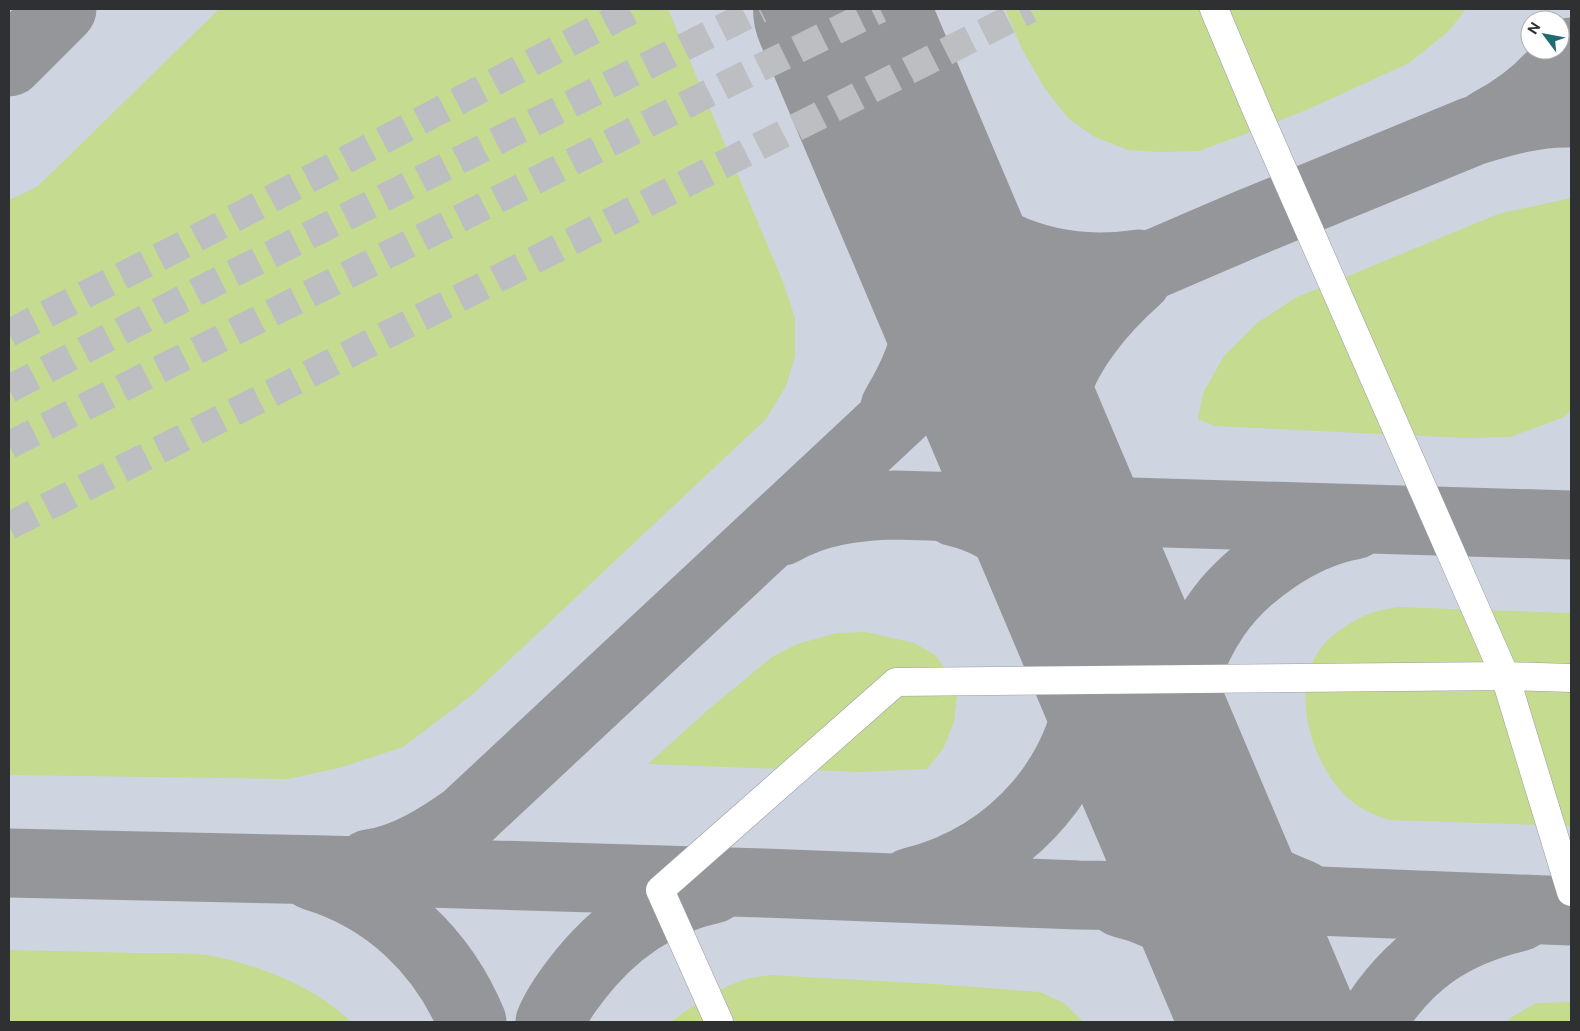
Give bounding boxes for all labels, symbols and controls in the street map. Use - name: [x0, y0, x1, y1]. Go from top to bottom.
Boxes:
- north arrow: [1520, 10, 1570, 60]
- text: N: [1524, 19, 1544, 37]

